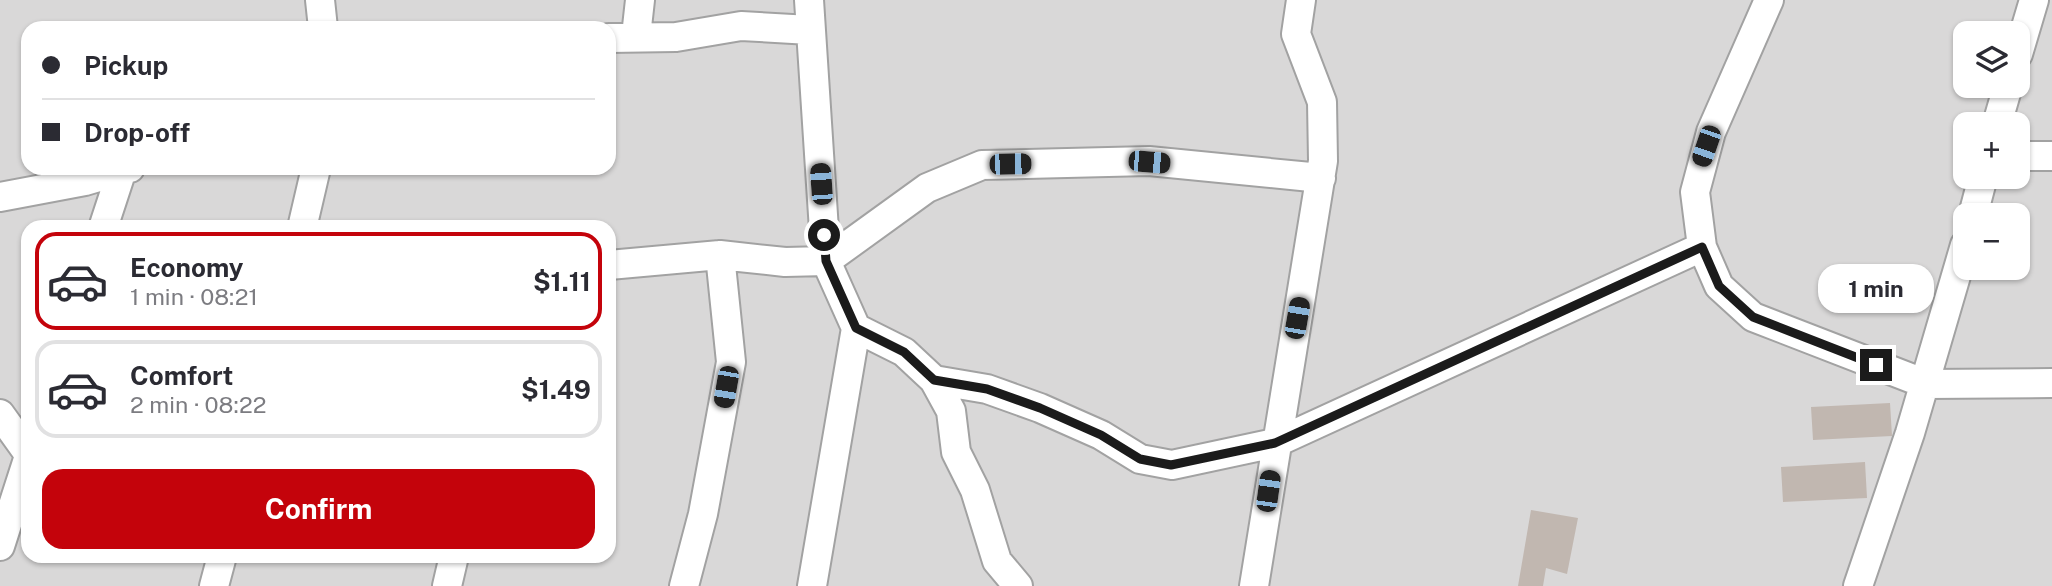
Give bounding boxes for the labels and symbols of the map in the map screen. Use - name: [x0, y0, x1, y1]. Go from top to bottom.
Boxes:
- car: [1690, 123, 1723, 169]
- car: [1128, 150, 1171, 174]
- car: [989, 153, 1032, 175]
- car: [810, 162, 833, 206]
- route start: [808, 219, 840, 251]
- callout: 1 min: [1818, 264, 1934, 312]
- car: [1284, 295, 1311, 341]
- route end: [1860, 349, 1892, 381]
- car: [713, 364, 740, 410]
- car: [1255, 469, 1282, 513]

